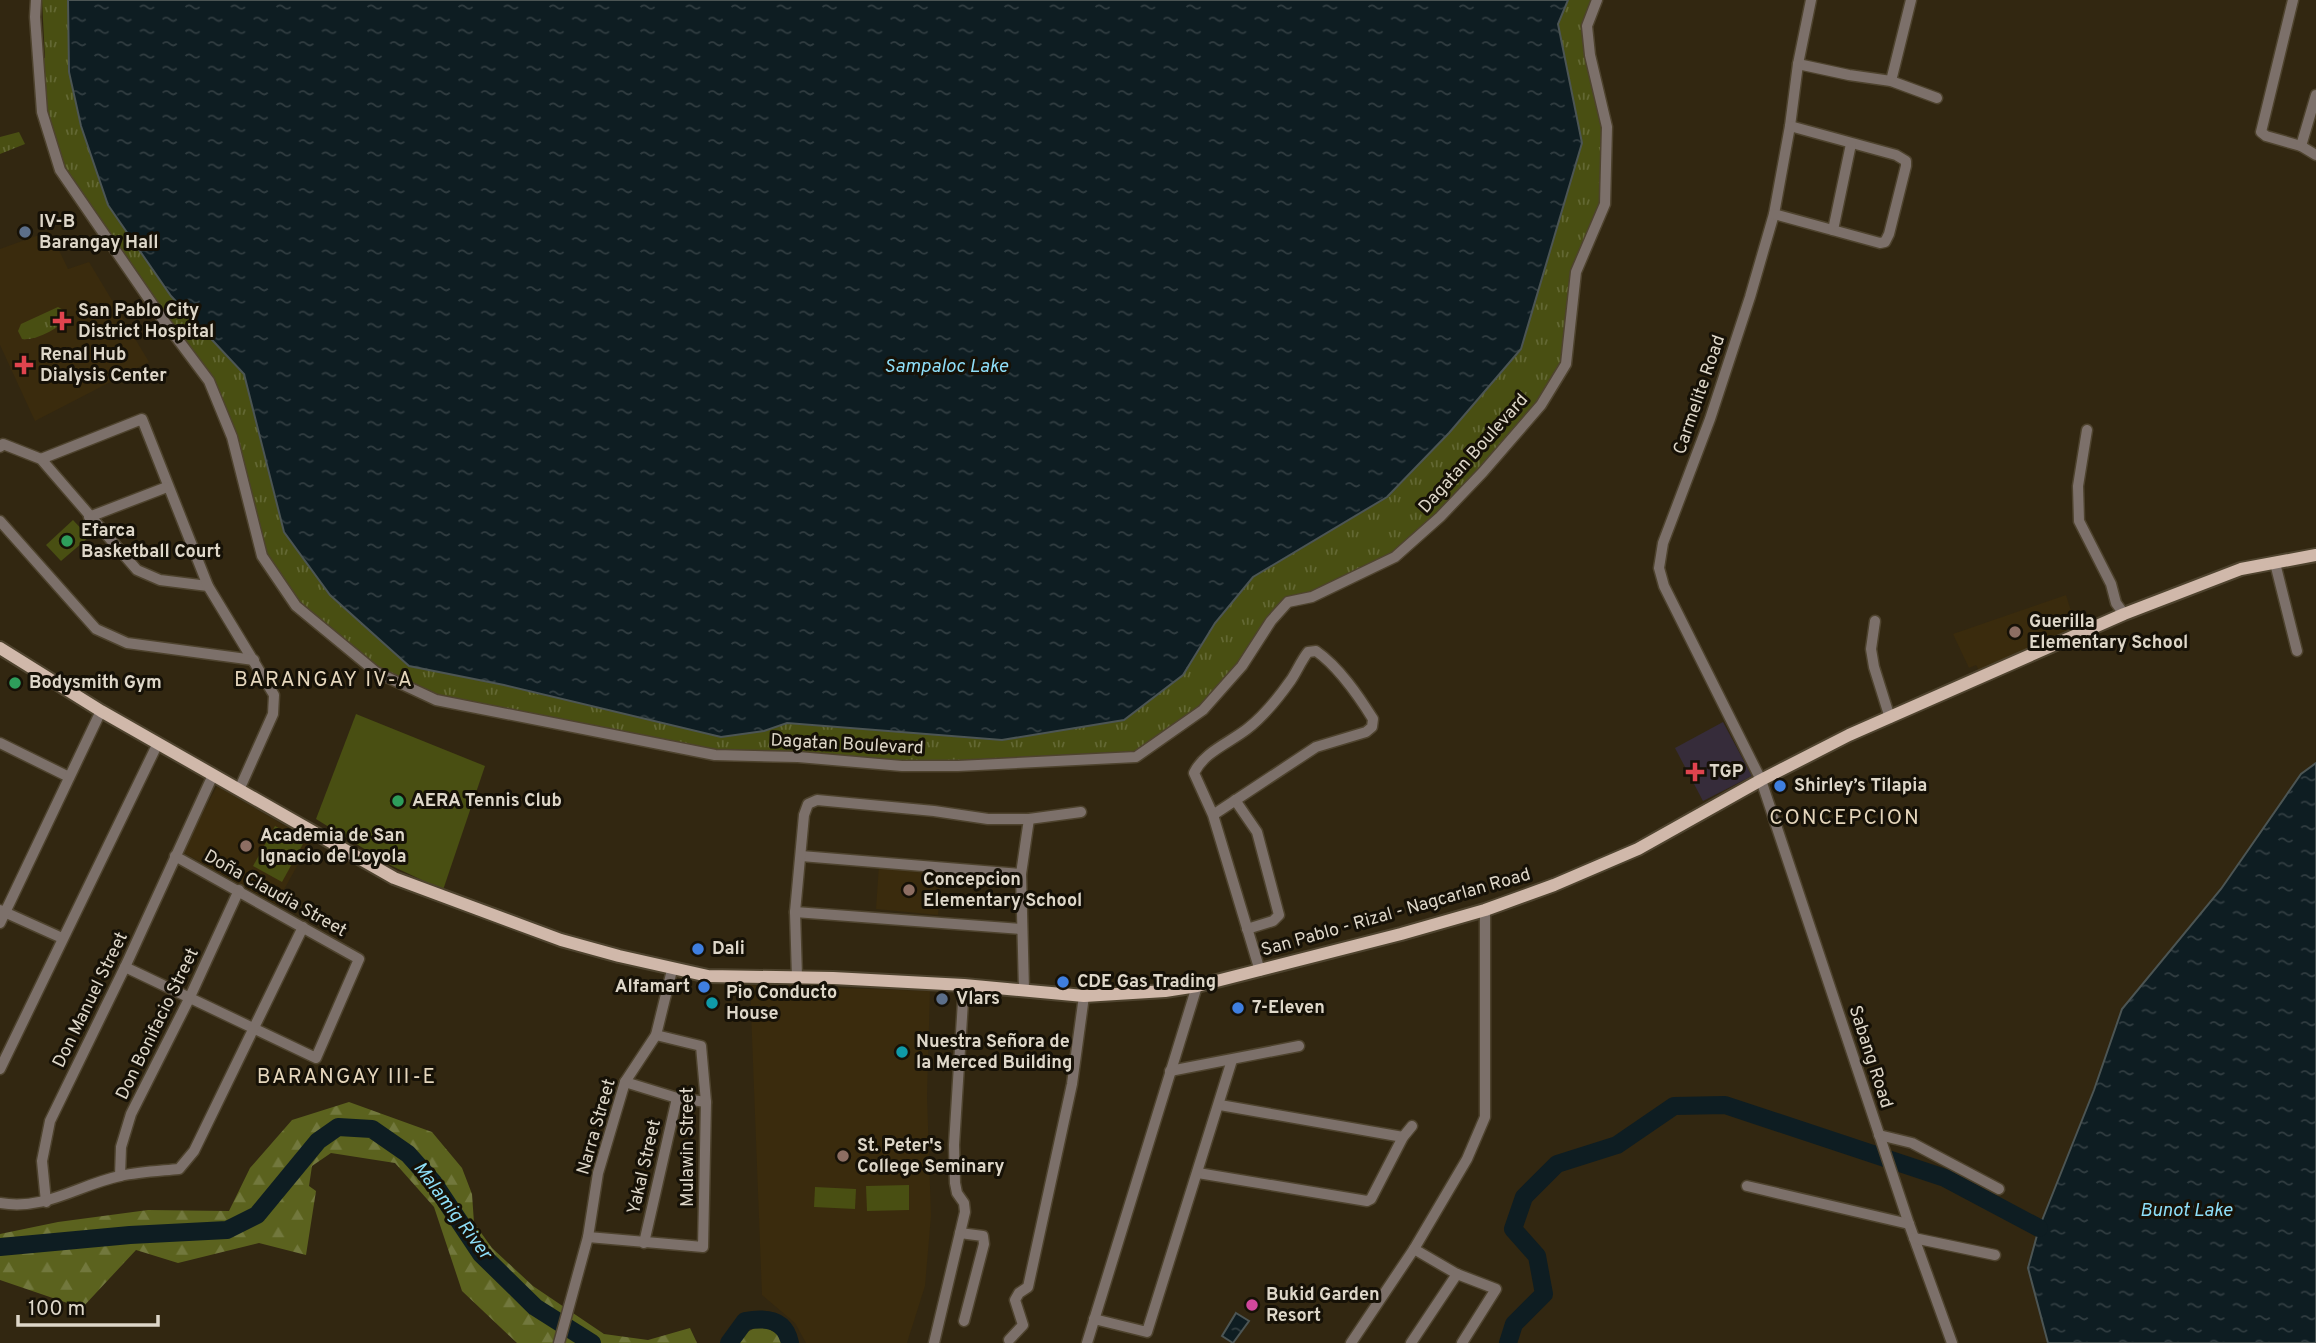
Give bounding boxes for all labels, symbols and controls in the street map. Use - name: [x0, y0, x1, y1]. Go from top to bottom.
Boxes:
- place label: IV-B Barangay Hall: [39, 211, 158, 255]
- marker: IV-B Barangay Hall: [17, 224, 33, 240]
- place label: San Pablo City District Hospital: [78, 300, 214, 344]
- marker: San Pablo City District Hospital: [52, 311, 72, 331]
- street label: Carmelite Road: [1669, 332, 1731, 458]
- place label: Renal Hub Dialysis Center: [40, 344, 167, 388]
- marker: Renal Hub Dialysis Center: [14, 355, 34, 375]
- water label: Sampaloc Lake: [884, 355, 1008, 379]
- street label: Dagatan Boulevard: [1414, 389, 1534, 519]
- place label: Efarca Basketball Court: [81, 520, 221, 564]
- marker: Efarca Basketball Court: [59, 533, 75, 549]
- place label: Guerilla Elementary School: [2029, 611, 2188, 655]
- marker: Guerilla Elementary School: [2007, 624, 2023, 640]
- district label: BARANGAY IV-A: [234, 667, 414, 694]
- place label: Bodysmith Gym: [29, 672, 162, 695]
- marker: Bodysmith Gym: [7, 675, 23, 691]
- street label: Dagatan Boulevard: [770, 730, 924, 760]
- place label: TGP: [1709, 761, 1744, 784]
- marker: TGP: [1687, 764, 1703, 780]
- place label: Shirley’s Tilapia: [1794, 775, 1927, 798]
- marker: Shirley’s Tilapia: [1772, 778, 1788, 794]
- place label: AERA Tennis Club: [412, 790, 562, 813]
- marker: AERA Tennis Club: [390, 793, 406, 809]
- district label: CONCEPCION: [1769, 805, 1921, 832]
- place label: Academia de San Ignacio de Loyola: [260, 825, 407, 869]
- marker: Academia de San Ignacio de Loyola: [238, 838, 254, 854]
- street label: Doña Claudia Street: [199, 845, 351, 943]
- street label: San Pablo - Rizal - Nagcarlan Road: [1259, 863, 1533, 963]
- place label: Concepcion Elementary School: [923, 869, 1082, 913]
- marker: Concepcion Elementary School: [901, 882, 917, 898]
- street label: Don Manuel Street: [48, 928, 134, 1072]
- place label: Dali: [712, 938, 745, 961]
- marker: Dali: [690, 941, 706, 957]
- street label: Don Bonifacio Street: [111, 944, 205, 1104]
- place label: CDE Gas Trading: [1077, 971, 1216, 994]
- marker: CDE Gas Trading: [1055, 974, 1071, 990]
- place label: Alfamart: [615, 976, 690, 999]
- marker: Alfamart: [696, 979, 712, 995]
- place label: Pio Conducto House: [726, 982, 837, 1026]
- place label: Vlars: [956, 988, 1000, 1011]
- marker: Vlars: [934, 991, 950, 1007]
- marker: Pio Conducto House: [704, 995, 720, 1011]
- place label: 7-Eleven: [1252, 997, 1325, 1020]
- marker: 7-Eleven: [1230, 1000, 1246, 1016]
- street label: Sabang Road: [1843, 1003, 1897, 1111]
- place label: Nuestra Señora de la Merced Building: [916, 1031, 1072, 1075]
- marker: Nuestra Señora de la Merced Building: [894, 1044, 910, 1060]
- district label: BARANGAY III-E: [257, 1064, 437, 1091]
- street label: Narra Street: [572, 1076, 622, 1178]
- street label: Mulawin Street: [677, 1087, 700, 1207]
- street label: Yakal Street: [623, 1117, 667, 1217]
- place label: St. Peter's College Seminary: [857, 1135, 1005, 1179]
- marker: St. Peter's College Seminary: [835, 1148, 851, 1164]
- water label: Malamig River: [407, 1157, 498, 1266]
- water label: Bunot Lake: [2140, 1199, 2232, 1223]
- scale bar: [18, 1284, 158, 1328]
- place label: Bukid Garden Resort: [1266, 1284, 1380, 1328]
- text: 100 m: [28, 1296, 85, 1323]
- marker: Bukid Garden Resort: [1244, 1297, 1260, 1313]

